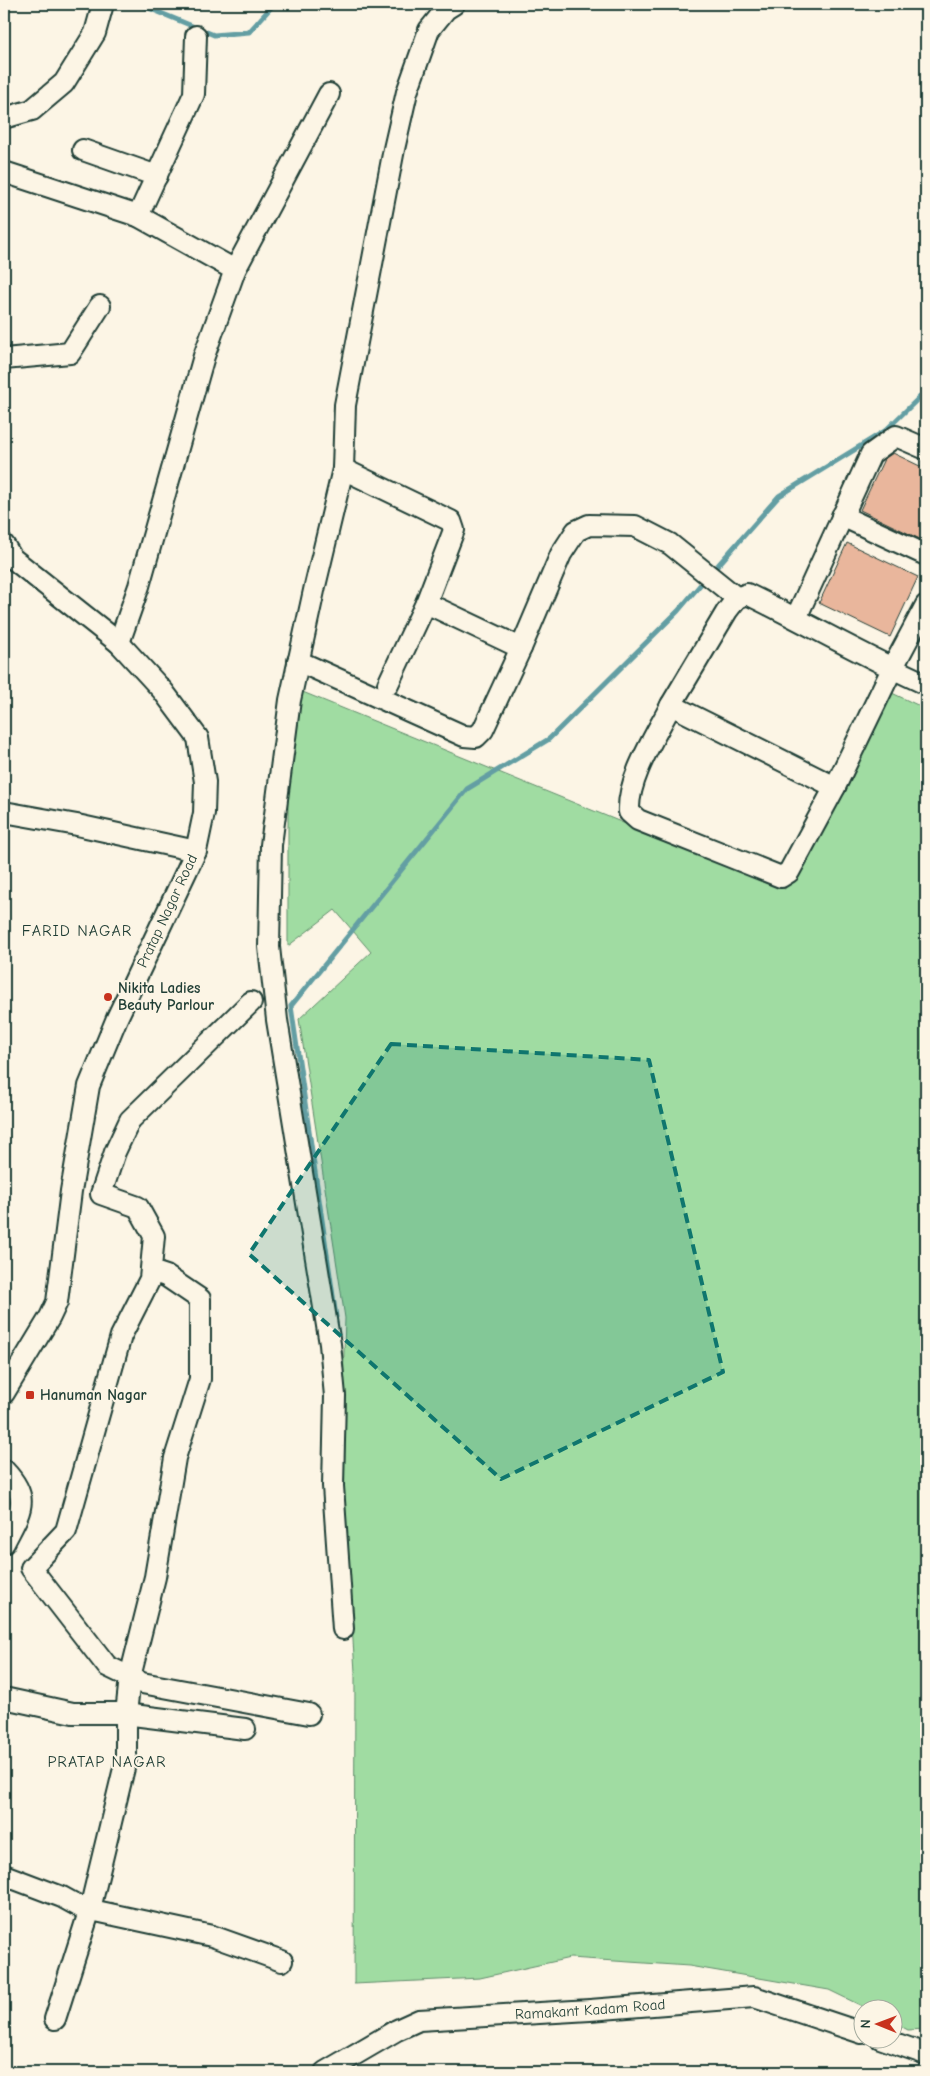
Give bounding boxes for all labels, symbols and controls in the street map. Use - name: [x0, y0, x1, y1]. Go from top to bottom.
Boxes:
- street label: Pratap Nagar Road: [133, 851, 201, 971]
- district label: FARID NAGAR: [22, 922, 132, 940]
- place label: Nikita Ladies Beauty Parlour: [118, 979, 214, 1014]
- marker: Nikita Ladies Beauty Parlour: [102, 991, 114, 1003]
- place label: Hanuman Nagar: [40, 1386, 147, 1404]
- marker: Hanuman Nagar: [24, 1389, 36, 1401]
- district label: PRATAP NAGAR: [47, 1753, 167, 1771]
- street label: Ramakant Kadam Road: [514, 1995, 666, 2023]
- north arrow: [852, 1998, 902, 2048]
- text: N: [857, 2019, 874, 2028]

